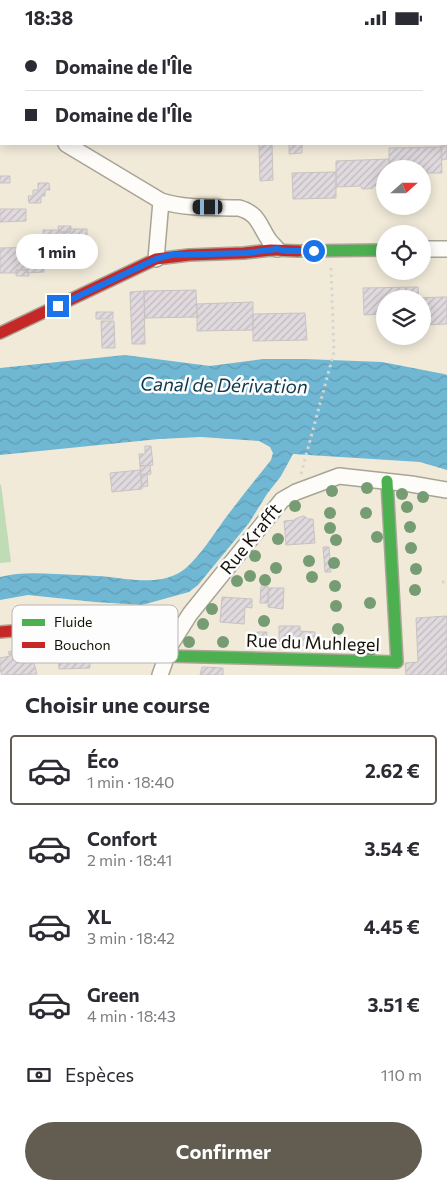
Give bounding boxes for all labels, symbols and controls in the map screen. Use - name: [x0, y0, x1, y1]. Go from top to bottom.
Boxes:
- text: 18:38: [25, 6, 73, 29]
- text: Domaine de l'Île: [55, 55, 192, 78]
- text: Domaine de l'Île: [55, 103, 192, 126]
- north arrow: [376, 160, 431, 215]
- map controls: [376, 160, 431, 345]
- car: [193, 200, 223, 215]
- button: locate: [376, 225, 431, 280]
- callout: 1 min: [17, 233, 99, 269]
- route start: [303, 240, 325, 262]
- text: 1 min: [38, 242, 76, 261]
- button: layers: [376, 290, 431, 345]
- route end: [47, 295, 69, 317]
- water label: Canal de Dérivation: [140, 372, 308, 397]
- street label: Rue Krafft: [215, 499, 285, 578]
- legend: [12, 605, 178, 663]
- text: Fluide: [54, 613, 92, 630]
- street label: Rue du Muhlegel: [246, 629, 380, 655]
- text: Bouchon: [54, 636, 111, 653]
- text: Choisir une course: [25, 691, 210, 718]
- icon: car: [27, 748, 72, 793]
- text: Éco: [87, 749, 119, 772]
- text: 2.62 €: [365, 759, 420, 782]
- text: 1 min · 18:40: [87, 772, 174, 791]
- icon: car: [27, 826, 72, 871]
- text: Confort: [87, 827, 157, 850]
- text: 3.54 €: [364, 837, 420, 860]
- text: 2 min · 18:41: [87, 850, 172, 869]
- icon: car: [27, 904, 72, 949]
- text: XL: [87, 905, 112, 928]
- text: 4.45 €: [364, 915, 420, 938]
- text: 3 min · 18:42: [87, 928, 175, 947]
- icon: car: [27, 982, 72, 1027]
- text: Green: [87, 983, 139, 1006]
- text: 3.51 €: [367, 993, 420, 1016]
- text: 4 min · 18:43: [87, 1006, 176, 1025]
- icon: cash: [25, 1061, 53, 1089]
- text: Espèces: [65, 1063, 134, 1086]
- text: 110 m: [381, 1065, 422, 1084]
- button: Confirmer: [25, 1122, 422, 1180]

